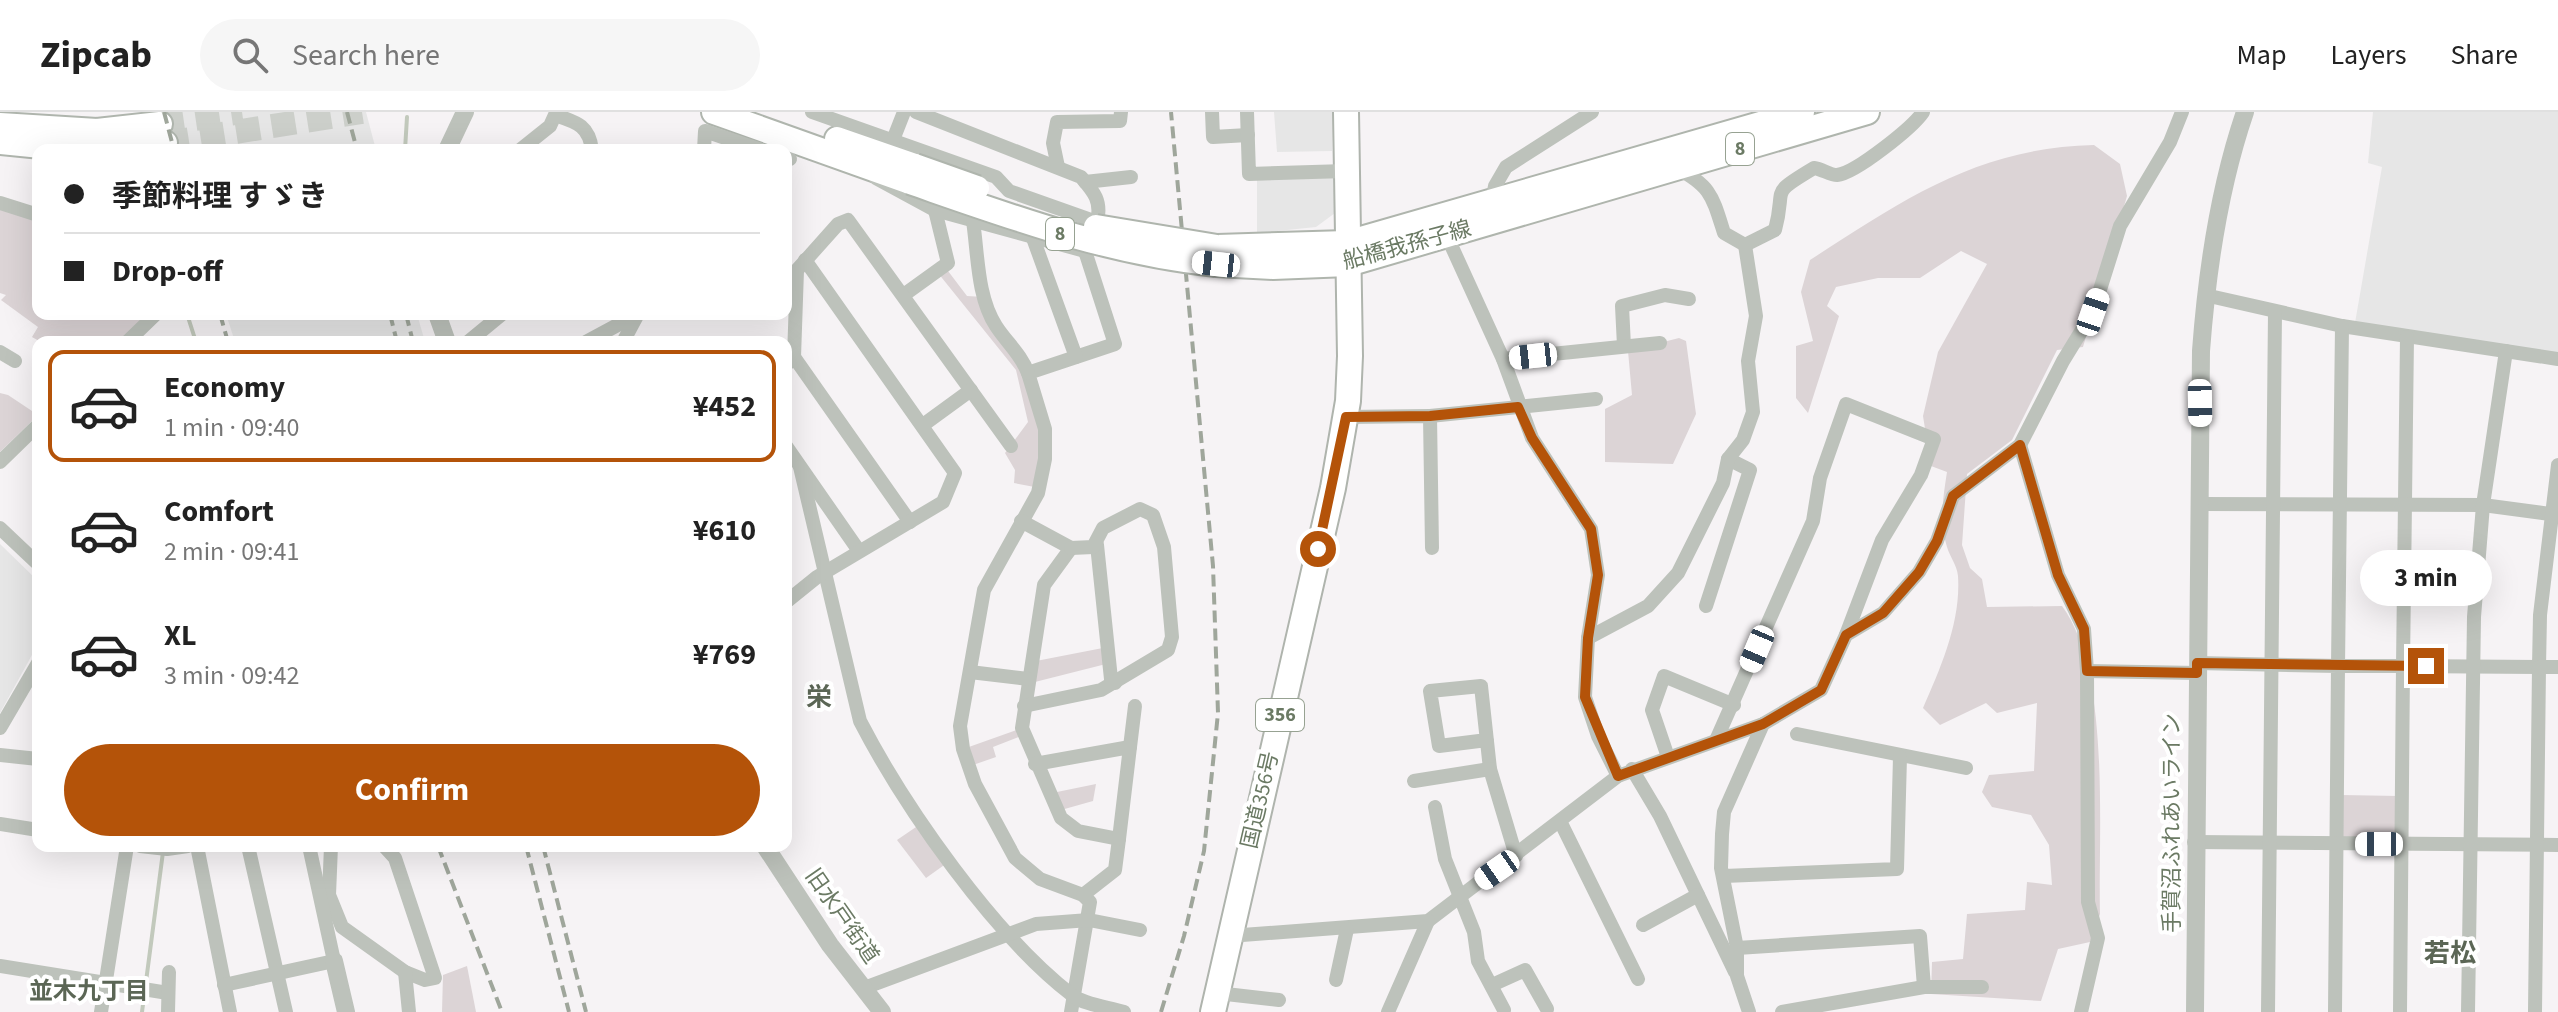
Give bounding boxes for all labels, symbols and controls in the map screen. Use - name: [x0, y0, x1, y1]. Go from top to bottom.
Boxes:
- search box: [200, 19, 760, 91]
- text: Zipcab: [40, 28, 152, 82]
- icon: search: [228, 33, 272, 77]
- text: Search here: [292, 34, 440, 77]
- text: Map: [2236, 35, 2286, 75]
- text: Layers: [2330, 35, 2406, 75]
- text: Share: [2450, 35, 2518, 75]
- road number: 8: [1726, 133, 1754, 165]
- text: 季節料理 すゞき: [112, 175, 328, 218]
- street label: 船橋我孫子線: [1339, 212, 1475, 278]
- road number: 8: [1046, 218, 1074, 250]
- text: Drop-off: [112, 250, 223, 293]
- car: [1191, 250, 1241, 278]
- car: [2074, 285, 2112, 339]
- car: [1508, 342, 1558, 370]
- text: Economy: [164, 366, 285, 409]
- icon: car: [68, 370, 140, 442]
- car: [2188, 379, 2212, 427]
- text: ¥452: [693, 385, 756, 428]
- text: 1 min · 09:40: [164, 409, 299, 446]
- text: Comfort: [164, 490, 274, 533]
- icon: car: [68, 494, 140, 566]
- text: ¥610: [693, 509, 756, 552]
- route start: [1300, 531, 1336, 567]
- text: 2 min · 09:41: [164, 533, 299, 570]
- callout: 3 min: [2360, 550, 2492, 606]
- text: 3 min: [2394, 559, 2458, 596]
- text: XL: [164, 614, 197, 657]
- icon: car: [68, 618, 140, 690]
- car: [1737, 622, 1777, 676]
- text: ¥769: [693, 633, 756, 676]
- route end: [2408, 648, 2444, 684]
- text: 3 min · 09:42: [164, 657, 299, 694]
- district label: 栄: [806, 679, 832, 716]
- road number: 356: [1256, 699, 1304, 731]
- street label: 手賀沼ふれあいライン: [2156, 713, 2188, 933]
- button: Confirm: [64, 744, 760, 836]
- street label: 国道356号: [1233, 748, 1287, 852]
- car: [2355, 832, 2403, 856]
- car: [1470, 846, 1524, 894]
- street label: 旧水戸街道: [797, 862, 887, 970]
- district label: 若松: [2424, 935, 2476, 972]
- district label: 並木九丁目: [29, 974, 149, 1009]

